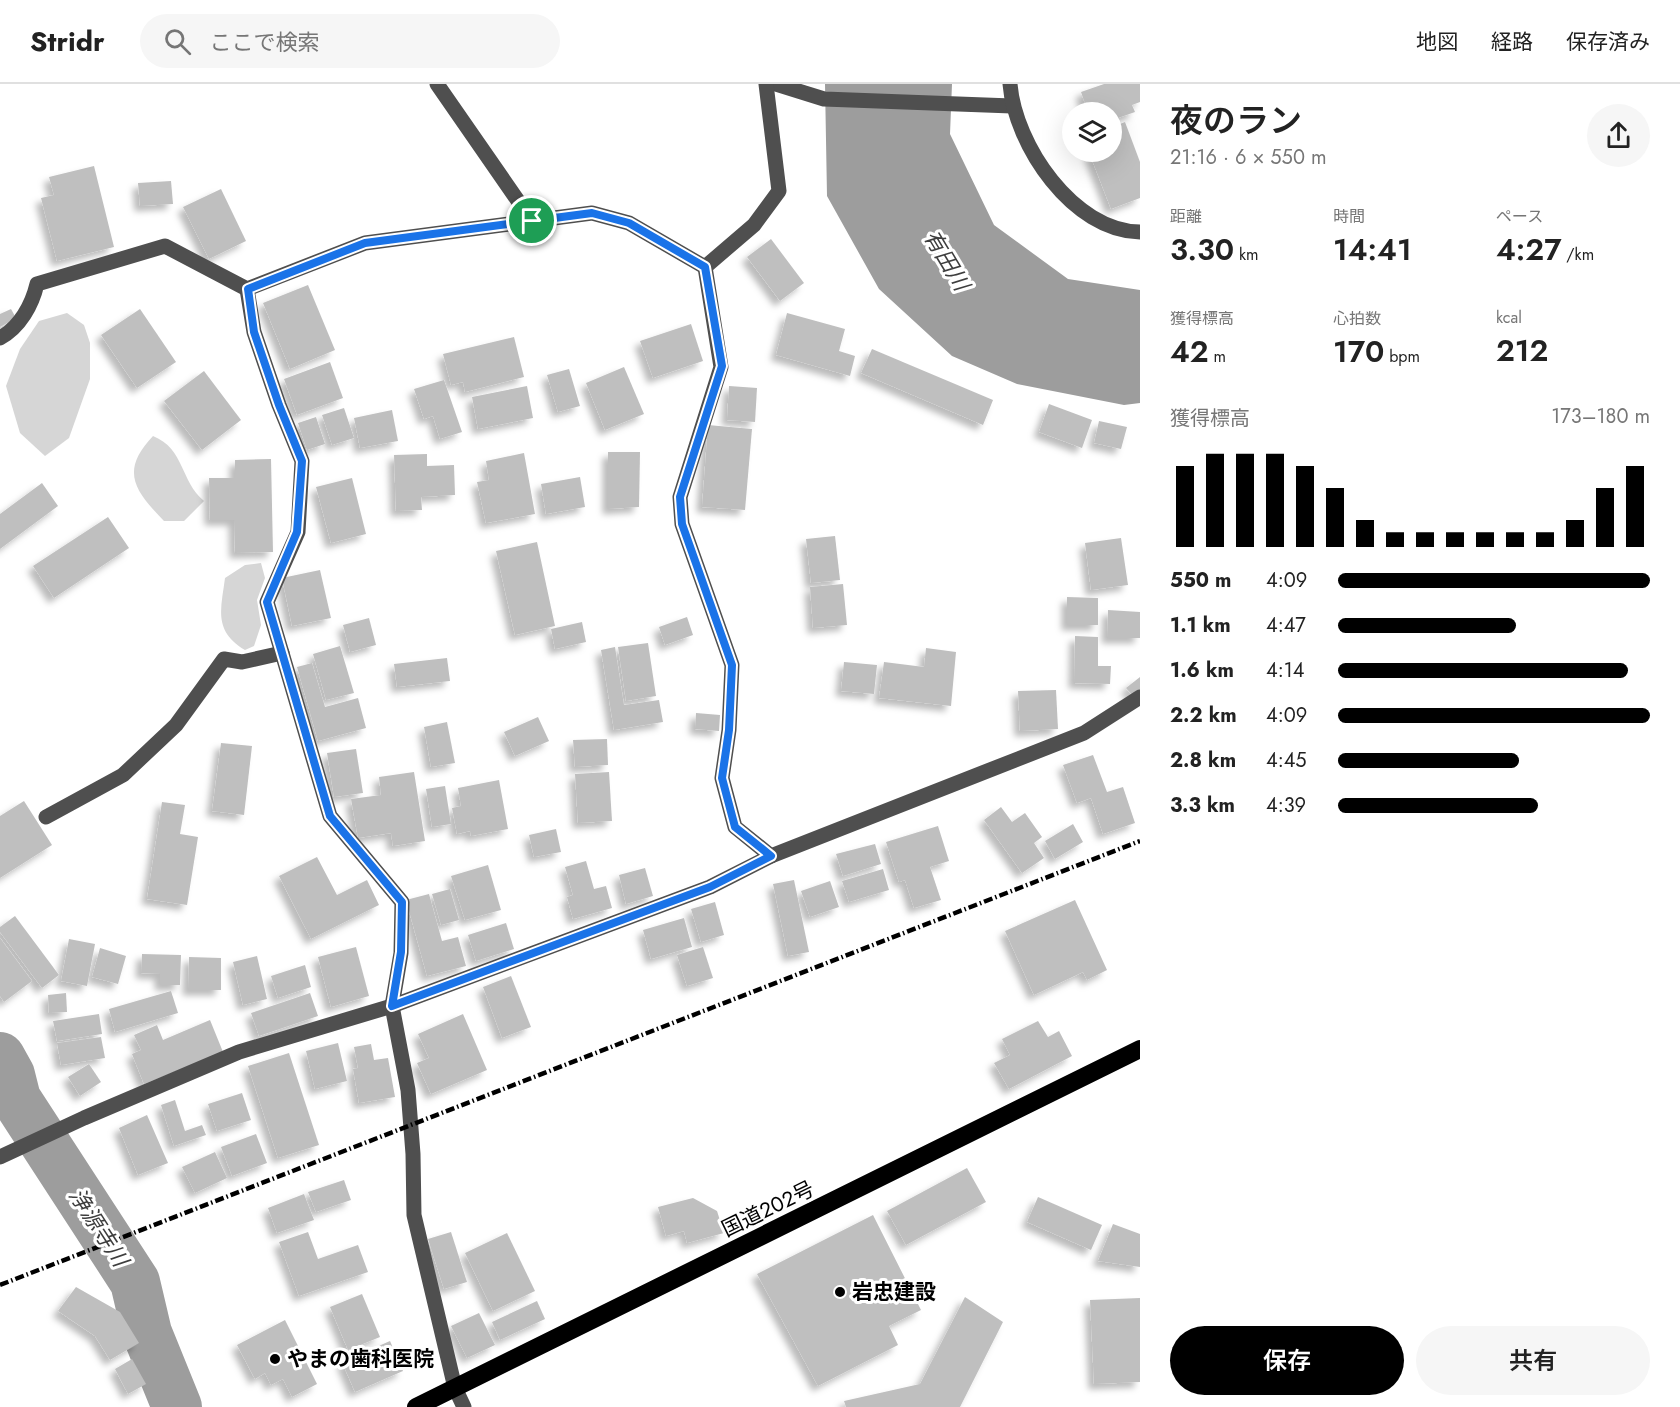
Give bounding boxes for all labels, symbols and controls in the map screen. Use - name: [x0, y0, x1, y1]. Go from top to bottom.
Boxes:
- search box: [140, 14, 560, 68]
- text: Stridr: [30, 21, 104, 62]
- icon: search: [161, 25, 194, 58]
- text: ここで検索: [209, 26, 319, 58]
- text: 地図: [1416, 27, 1458, 57]
- text: 経路: [1491, 27, 1533, 57]
- text: 保存済み: [1566, 27, 1650, 57]
- text: 夜のラン: [1170, 97, 1302, 144]
- map controls: [1062, 102, 1122, 162]
- button: layers: [1062, 102, 1122, 162]
- button: share: [1587, 104, 1650, 167]
- text: 21:16 · 6 × 550 m: [1170, 143, 1327, 172]
- pin: [506, 195, 557, 246]
- icon: arrive: [515, 204, 548, 237]
- text: 距離: [1170, 205, 1202, 228]
- text: 時間: [1333, 205, 1365, 228]
- text: ペース: [1496, 205, 1543, 228]
- water label: 有田川: [916, 223, 979, 298]
- text: 3.30: [1170, 228, 1234, 271]
- text: 14:41: [1333, 228, 1412, 271]
- text: 4:27: [1496, 228, 1562, 271]
- text: km: [1234, 243, 1258, 266]
- text: /km: [1562, 243, 1594, 266]
- text: kcal: [1496, 306, 1522, 329]
- text: 獲得標高: [1170, 307, 1234, 330]
- text: 心拍数: [1333, 307, 1381, 330]
- text: 212: [1496, 329, 1548, 372]
- text: 42: [1170, 330, 1209, 373]
- text: 170: [1333, 330, 1384, 373]
- text: m: [1209, 345, 1226, 368]
- text: bpm: [1384, 345, 1420, 368]
- text: 173–180 m: [1551, 402, 1650, 431]
- text: 獲得標高: [1170, 404, 1250, 433]
- text: 550 m: [1170, 566, 1231, 595]
- text: 4:09: [1266, 566, 1307, 595]
- text: 1.1 km: [1170, 611, 1231, 640]
- text: 4:47: [1266, 611, 1306, 640]
- text: 1.6 km: [1170, 656, 1234, 685]
- text: 4:14: [1266, 656, 1304, 685]
- text: 2.2 km: [1170, 701, 1237, 730]
- text: 4:09: [1266, 701, 1307, 730]
- text: 2.8 km: [1170, 746, 1236, 775]
- text: 4:45: [1266, 746, 1307, 775]
- text: 3.3 km: [1170, 791, 1235, 820]
- text: 4:39: [1266, 791, 1306, 820]
- street label: 国道202号: [717, 1174, 819, 1244]
- water label: 浄源寺川: [62, 1181, 137, 1274]
- place label: 岩忠建設: [852, 1277, 936, 1307]
- marker: 岩忠建設: [833, 1285, 847, 1299]
- button: 保存: [1170, 1326, 1404, 1395]
- button: 共有: [1416, 1326, 1650, 1395]
- place label: やまの歯科医院: [287, 1344, 434, 1374]
- marker: やまの歯科医院: [268, 1352, 282, 1366]

